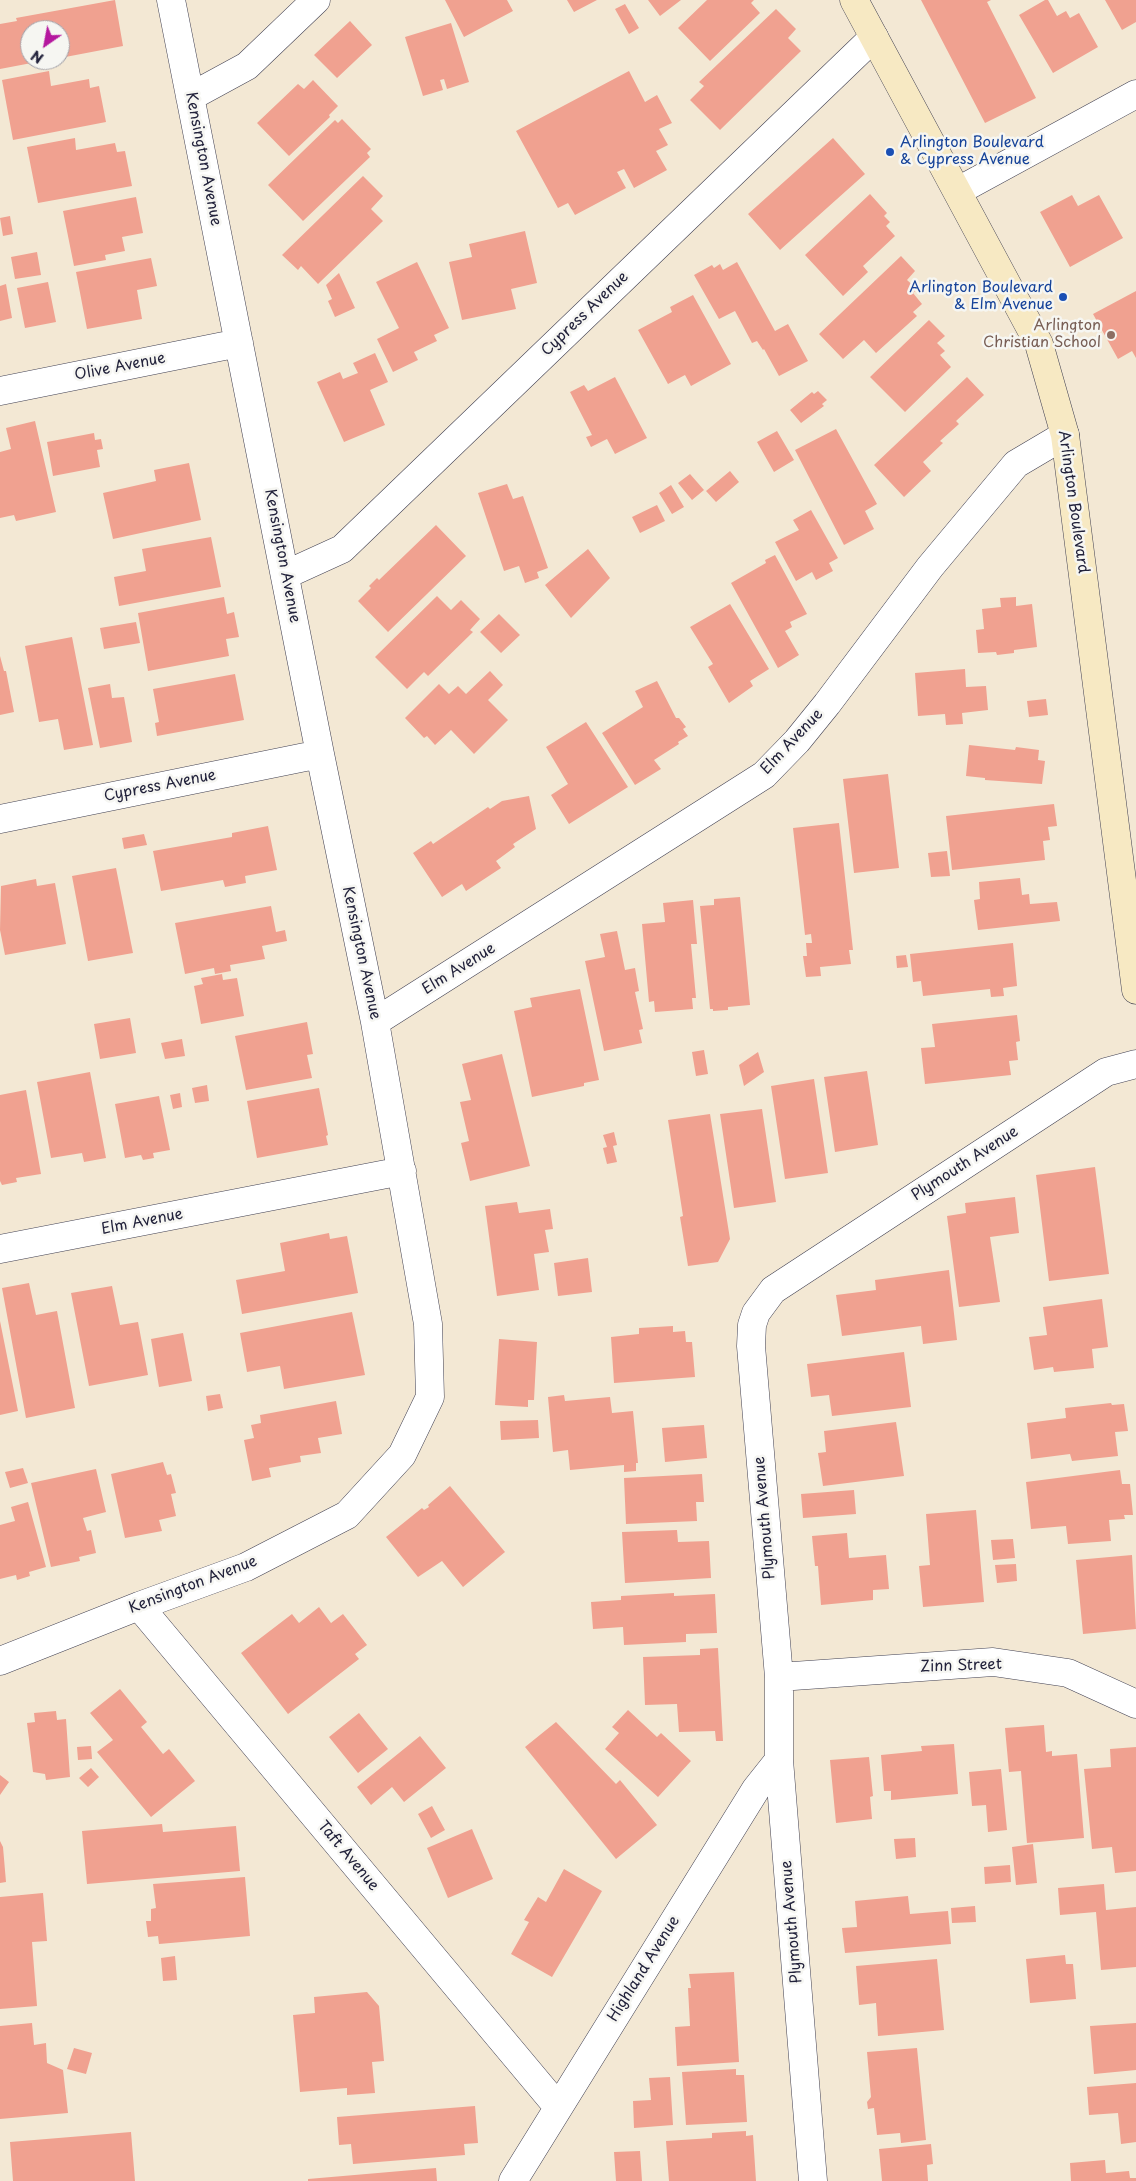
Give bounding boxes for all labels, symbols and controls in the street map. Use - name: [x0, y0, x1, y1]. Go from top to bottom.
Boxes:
- north arrow: [20, 20, 70, 70]
- text: N: [27, 45, 47, 69]
- street label: Kensington Avenue: [181, 91, 225, 227]
- place label: Arlington Boulevard & Cypress Avenue: [900, 134, 1044, 169]
- marker: Arlington Boulevard & Cypress Avenue: [884, 146, 896, 158]
- street label: Cypress Avenue: [538, 268, 632, 360]
- place label: Arlington Boulevard & Elm Avenue: [909, 279, 1053, 314]
- marker: Arlington Boulevard & Elm Avenue: [1057, 291, 1069, 303]
- place label: Arlington Christian School: [983, 317, 1101, 352]
- marker: Arlington Christian School: [1105, 329, 1117, 341]
- street label: Olive Avenue: [73, 349, 167, 385]
- street label: Arlington Boulevard: [1054, 430, 1092, 574]
- street label: Kensington Avenue: [260, 488, 304, 624]
- street label: Elm Avenue: [757, 706, 827, 778]
- street label: Cypress Avenue: [102, 766, 218, 806]
- street label: Kensington Avenue: [338, 885, 384, 1021]
- street label: Elm Avenue: [419, 939, 499, 999]
- street label: Plymouth Avenue: [908, 1123, 1022, 1205]
- street label: Elm Avenue: [100, 1205, 184, 1239]
- street label: Plymouth Avenue: [751, 1456, 779, 1580]
- street label: Kensington Avenue: [126, 1552, 260, 1618]
- street label: Zinn Street: [920, 1656, 1002, 1676]
- street label: Taft Avenue: [314, 1817, 382, 1895]
- street label: Plymouth Avenue: [778, 1860, 806, 1984]
- street label: Highland Avenue: [604, 1913, 684, 2025]

